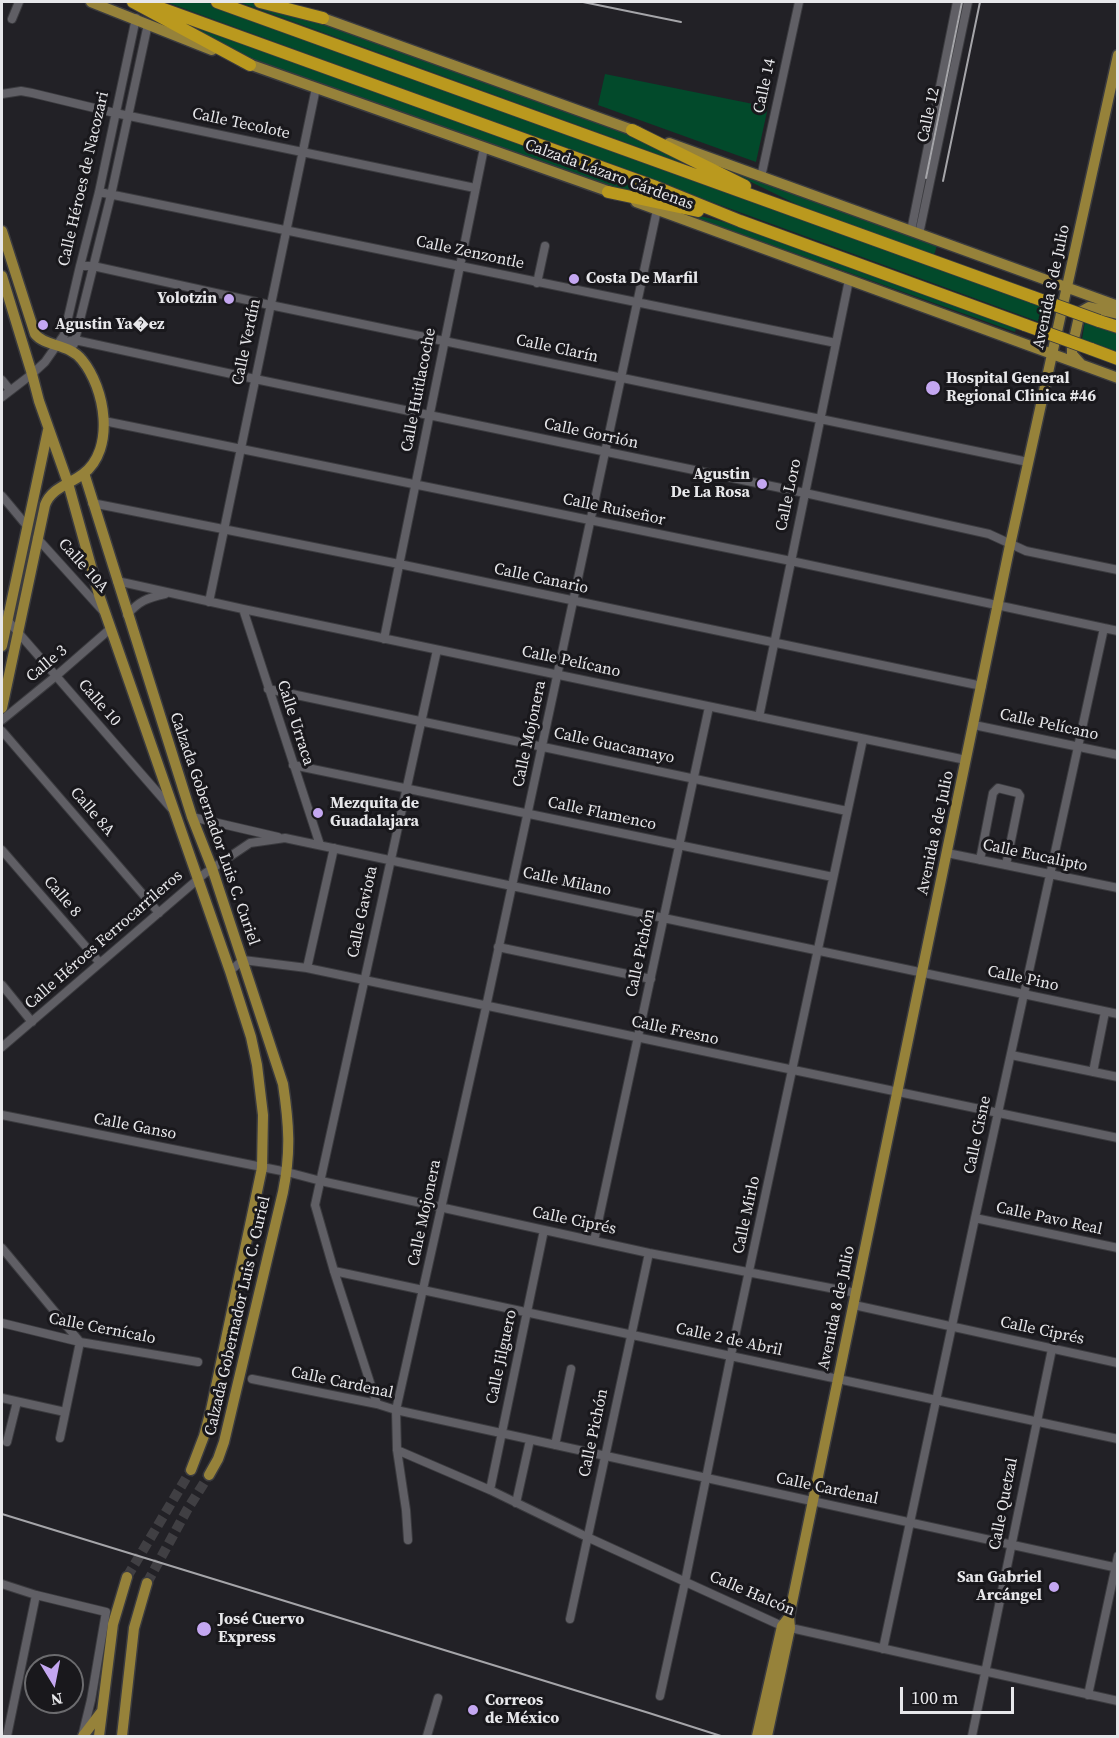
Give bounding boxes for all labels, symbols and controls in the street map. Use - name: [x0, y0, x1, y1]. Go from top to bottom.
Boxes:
- street label: Calle 14: [750, 57, 780, 115]
- street label: Calle 12: [914, 86, 944, 144]
- street label: Calle Héroes de Nacozari: [55, 90, 113, 268]
- street label: Calle Tecolote: [190, 104, 292, 144]
- street label: Calzada Lázaro Cárdenas: [522, 136, 696, 214]
- street label: Avenida 8 de Julio: [1029, 223, 1075, 351]
- street label: Calle Zenzontle: [414, 232, 526, 274]
- place label: Costa De Marfil: [586, 269, 698, 289]
- marker: Costa De Marfil: [567, 272, 581, 286]
- place label: Yolotzin: [157, 289, 217, 309]
- marker: Yolotzin: [222, 292, 236, 306]
- street label: Calle Verdín: [229, 297, 265, 387]
- place label: Agustin Ya�ez: [55, 315, 164, 335]
- marker: Agustin Ya�ez: [36, 318, 50, 332]
- street label: Calle Huitlacoche: [398, 326, 440, 454]
- street label: Calle Clarín: [514, 331, 600, 367]
- place label: Hospital General Regional Clinica #46: [946, 369, 1096, 407]
- marker: Hospital General Regional Clinica #46: [924, 379, 942, 397]
- street label: Calle Gorrión: [542, 415, 640, 453]
- street label: Calle Loro: [772, 457, 806, 533]
- place label: Agustin De La Rosa: [670, 465, 750, 503]
- marker: Agustin De La Rosa: [755, 477, 769, 491]
- street label: Calle Ruiseñor: [561, 490, 667, 530]
- street label: Calle 10A: [54, 535, 112, 597]
- street label: Calle Canario: [492, 560, 590, 598]
- street label: Calle 3: [23, 641, 71, 687]
- street label: Calle Pelícano: [520, 642, 622, 682]
- street label: Calle 10: [73, 676, 125, 730]
- street label: Calle Urraca: [272, 678, 318, 768]
- street label: Calle Mojonera: [509, 679, 551, 789]
- street label: Calle Pelícano: [998, 705, 1100, 745]
- street label: Calzada Gobernador Luis C. Curiel: [165, 710, 263, 948]
- street label: Calle Guacamayo: [552, 724, 676, 768]
- street label: Avenida 8 de Julio: [913, 769, 959, 897]
- street label: Calle 8A: [66, 784, 118, 840]
- street label: Calle Flamenco: [546, 793, 658, 835]
- place label: Mezquita de Guadalajara: [330, 794, 419, 832]
- marker: Mezquita de Guadalajara: [311, 806, 325, 820]
- street label: Calle Eucalipto: [981, 836, 1089, 876]
- street label: Calle Milano: [521, 863, 613, 901]
- street label: Calle Gaviota: [344, 864, 382, 960]
- street label: Calle Héroes Ferrocarrileros: [21, 866, 187, 1014]
- street label: Calle 8: [39, 873, 85, 921]
- street label: Calle Pichón: [622, 907, 660, 999]
- street label: Calle Pino: [986, 962, 1060, 996]
- street label: Calle Fresno: [630, 1012, 720, 1050]
- street label: Calle Cisne: [960, 1094, 996, 1176]
- street label: Calle Ganso: [92, 1110, 178, 1144]
- street label: Calle Mojonera: [404, 1158, 446, 1268]
- street label: Calle Mirlo: [729, 1174, 765, 1256]
- street label: Calzada Gobernador Luis C. Curiel: [201, 1194, 275, 1438]
- street label: Calle Pavo Real: [994, 1198, 1104, 1240]
- street label: Calle Ciprés: [530, 1203, 618, 1239]
- street label: Avenida 8 de Julio: [814, 1244, 860, 1372]
- street label: Calle Jilguero: [483, 1308, 521, 1406]
- street label: Calle Cernícalo: [47, 1309, 157, 1349]
- street label: Calle Ciprés: [998, 1313, 1086, 1349]
- street label: Calle 2 de Abril: [674, 1319, 784, 1361]
- street label: Calle Cardenal: [289, 1363, 395, 1403]
- street label: Calle Pichón: [575, 1387, 613, 1479]
- street label: Calle Quetzal: [986, 1456, 1022, 1552]
- street label: Calle Cardenal: [774, 1469, 880, 1509]
- street label: Calle Halcón: [706, 1567, 798, 1621]
- place label: San Gabriel Arcángel: [957, 1568, 1042, 1606]
- marker: San Gabriel Arcángel: [1047, 1580, 1061, 1594]
- place label: José Cuervo Express: [218, 1610, 304, 1648]
- marker: José Cuervo Express: [195, 1620, 213, 1638]
- north arrow: [24, 1654, 84, 1714]
- scale bar: [903, 1675, 1017, 1713]
- text: 100 m: [911, 1685, 958, 1710]
- text: N: [49, 1688, 64, 1712]
- place label: Correos de México: [485, 1691, 559, 1729]
- marker: Correos de México: [466, 1703, 480, 1717]

